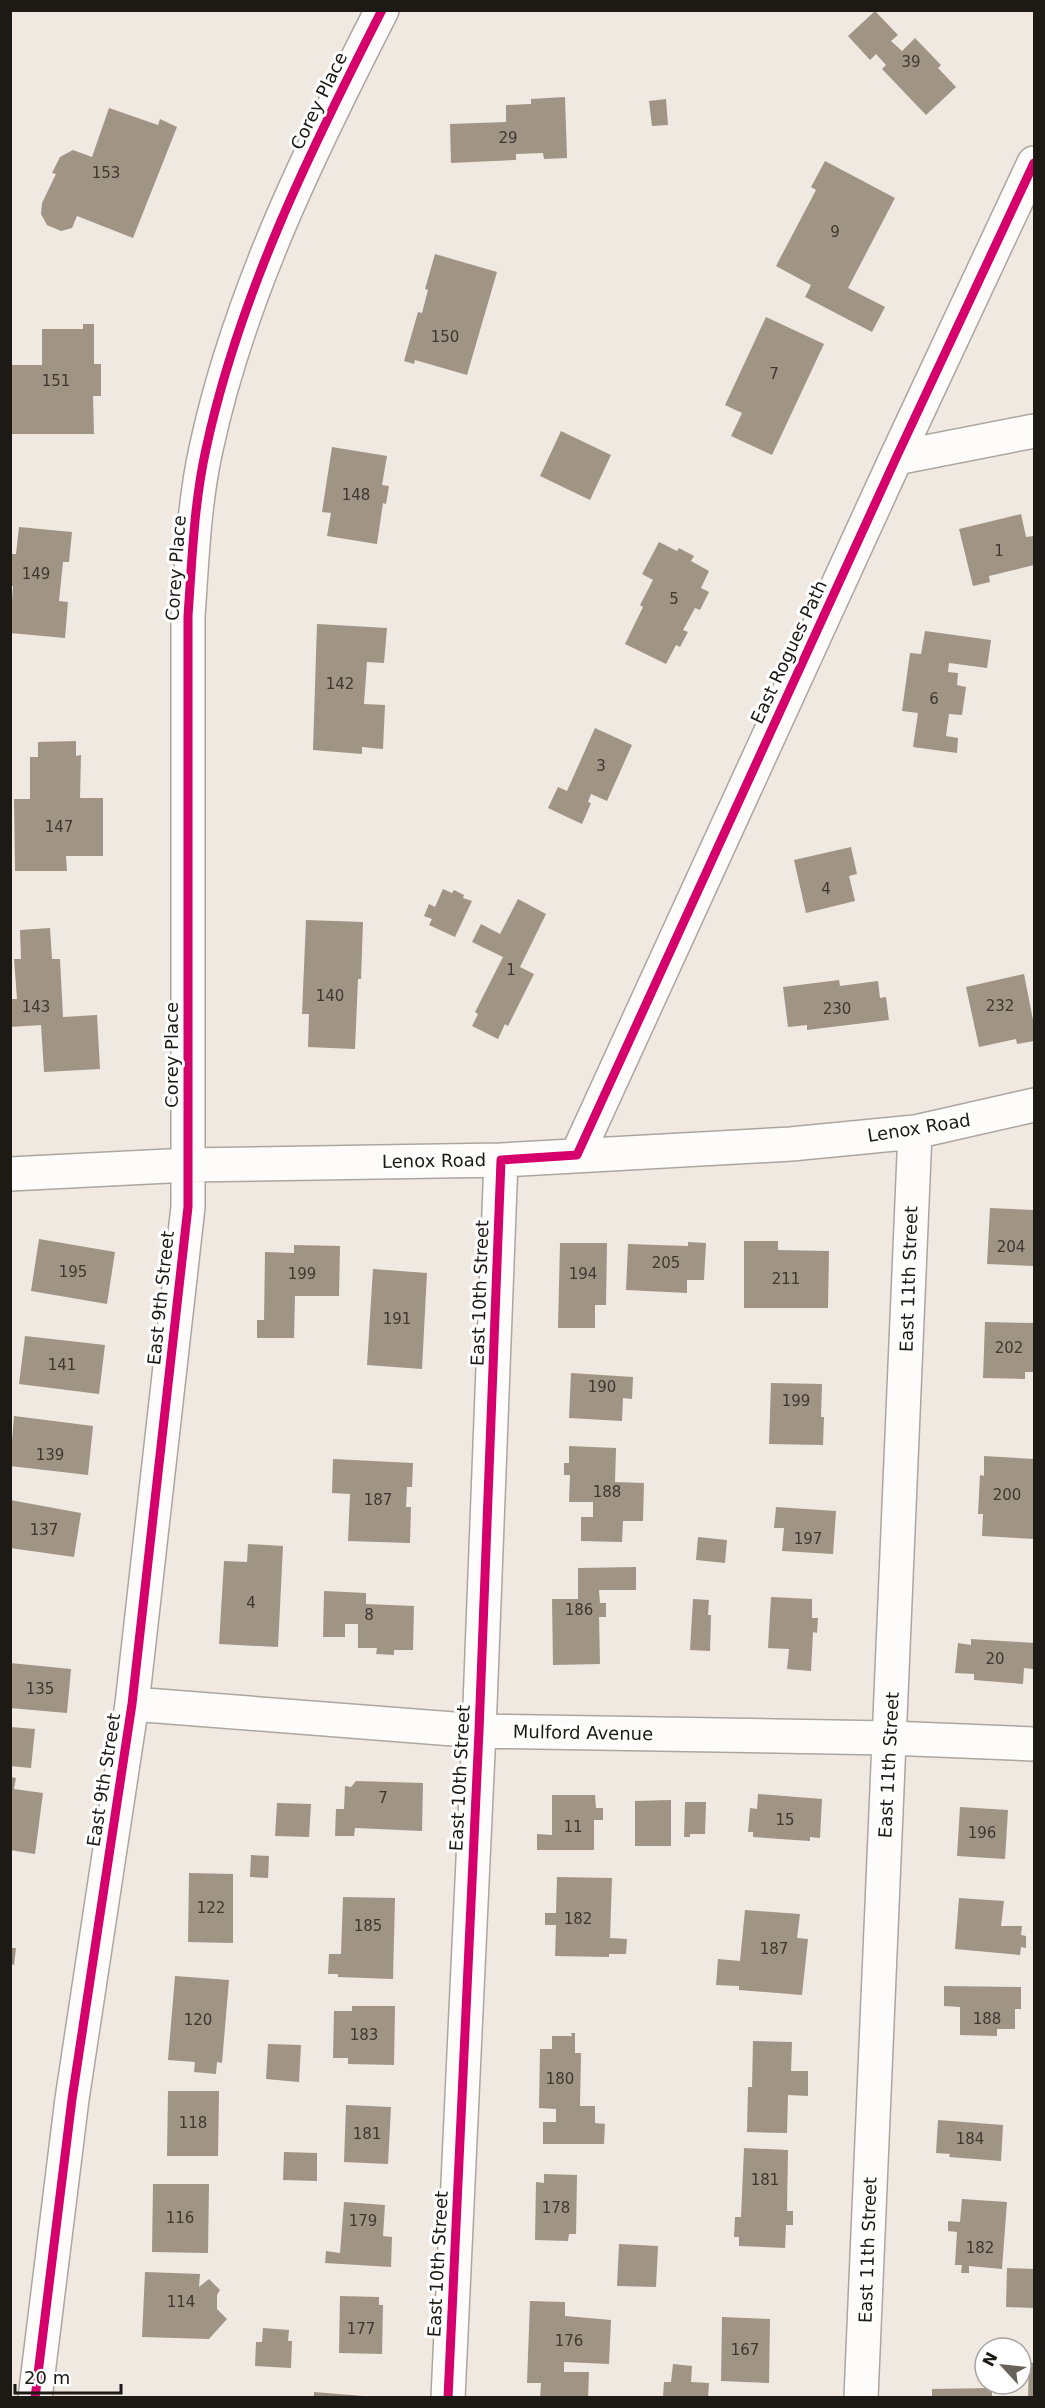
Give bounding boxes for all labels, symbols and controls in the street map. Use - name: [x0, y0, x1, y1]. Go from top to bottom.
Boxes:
- street label: Corey Place: [286, 49, 351, 153]
- house number: 39: [901, 53, 921, 71]
- house number: 29: [498, 129, 518, 147]
- house number: 153: [92, 164, 120, 182]
- house number: 9: [830, 223, 840, 241]
- house number: 150: [431, 328, 459, 346]
- house number: 7: [769, 365, 779, 383]
- house number: 151: [42, 372, 70, 390]
- house number: 148: [342, 486, 370, 504]
- street label: Corey Place: [161, 514, 190, 622]
- house number: 1: [994, 542, 1004, 560]
- house number: 149: [22, 565, 50, 583]
- street label: East Rogues Path: [746, 577, 831, 727]
- house number: 5: [669, 590, 679, 608]
- house number: 142: [326, 675, 354, 693]
- house number: 6: [929, 690, 939, 708]
- house number: 3: [596, 757, 606, 775]
- house number: 147: [45, 818, 73, 836]
- house number: 4: [821, 880, 831, 898]
- house number: 1: [506, 961, 516, 979]
- house number: 140: [316, 987, 344, 1005]
- house number: 232: [986, 997, 1014, 1015]
- house number: 143: [22, 998, 50, 1016]
- house number: 230: [823, 1000, 851, 1018]
- street label: Corey Place: [161, 1002, 182, 1108]
- street label: Lenox Road: [866, 1109, 972, 1146]
- street label: Lenox Road: [382, 1149, 486, 1172]
- street label: East 11th Street: [895, 1205, 922, 1352]
- street label: East 10th Street: [466, 1219, 493, 1366]
- street label: East 9th Street: [143, 1230, 178, 1366]
- house number: 204: [997, 1238, 1025, 1256]
- house number: 205: [652, 1254, 680, 1272]
- house number: 195: [59, 1263, 87, 1281]
- house number: 199: [288, 1265, 316, 1283]
- house number: 194: [569, 1265, 597, 1283]
- house number: 211: [772, 1270, 800, 1288]
- house number: 191: [383, 1310, 411, 1328]
- house number: 202: [995, 1339, 1023, 1357]
- house number: 141: [48, 1356, 76, 1374]
- house number: 190: [588, 1378, 616, 1396]
- house number: 199: [782, 1392, 810, 1410]
- house number: 139: [36, 1446, 64, 1464]
- house number: 188: [593, 1483, 621, 1501]
- house number: 200: [993, 1486, 1021, 1504]
- house number: 187: [364, 1491, 392, 1509]
- house number: 137: [30, 1521, 58, 1539]
- house number: 197: [794, 1530, 822, 1548]
- house number: 4: [246, 1594, 256, 1612]
- house number: 186: [565, 1601, 593, 1619]
- house number: 8: [364, 1606, 374, 1624]
- house number: 20: [985, 1650, 1005, 1668]
- house number: 135: [26, 1680, 54, 1698]
- street label: East 11th Street: [874, 1691, 903, 1839]
- street label: East 10th Street: [445, 1704, 474, 1852]
- street label: East 9th Street: [83, 1712, 124, 1848]
- street label: Mulford Avenue: [513, 1721, 653, 1744]
- house number: 7: [378, 1789, 388, 1807]
- house number: 15: [775, 1811, 795, 1829]
- house number: 11: [563, 1818, 583, 1836]
- house number: 196: [968, 1824, 996, 1842]
- house number: 122: [197, 1899, 225, 1917]
- house number: 182: [564, 1910, 592, 1928]
- house number: 185: [354, 1917, 382, 1935]
- house number: 187: [760, 1940, 788, 1958]
- house number: 188: [973, 2010, 1001, 2028]
- house number: 120: [184, 2011, 212, 2029]
- house number: 183: [350, 2026, 378, 2044]
- house number: 180: [546, 2070, 574, 2088]
- house number: 118: [179, 2114, 207, 2132]
- house number: 181: [353, 2125, 381, 2143]
- house number: 184: [956, 2130, 984, 2148]
- house number: 181: [751, 2171, 779, 2189]
- street label: East 11th Street: [854, 2176, 881, 2323]
- street label: East 10th Street: [423, 2190, 452, 2338]
- house number: 178: [542, 2199, 570, 2217]
- house number: 116: [166, 2209, 194, 2227]
- house number: 179: [349, 2212, 377, 2230]
- house number: 182: [966, 2239, 994, 2257]
- house number: 114: [167, 2293, 195, 2311]
- house number: 177: [347, 2320, 375, 2338]
- house number: 176: [555, 2332, 583, 2350]
- north arrow: [973, 2336, 1033, 2396]
- house number: 167: [731, 2341, 759, 2359]
- text: N: [979, 2349, 1002, 2370]
- scale bar: [15, 2357, 122, 2395]
- text: 20 m: [24, 2367, 70, 2388]

